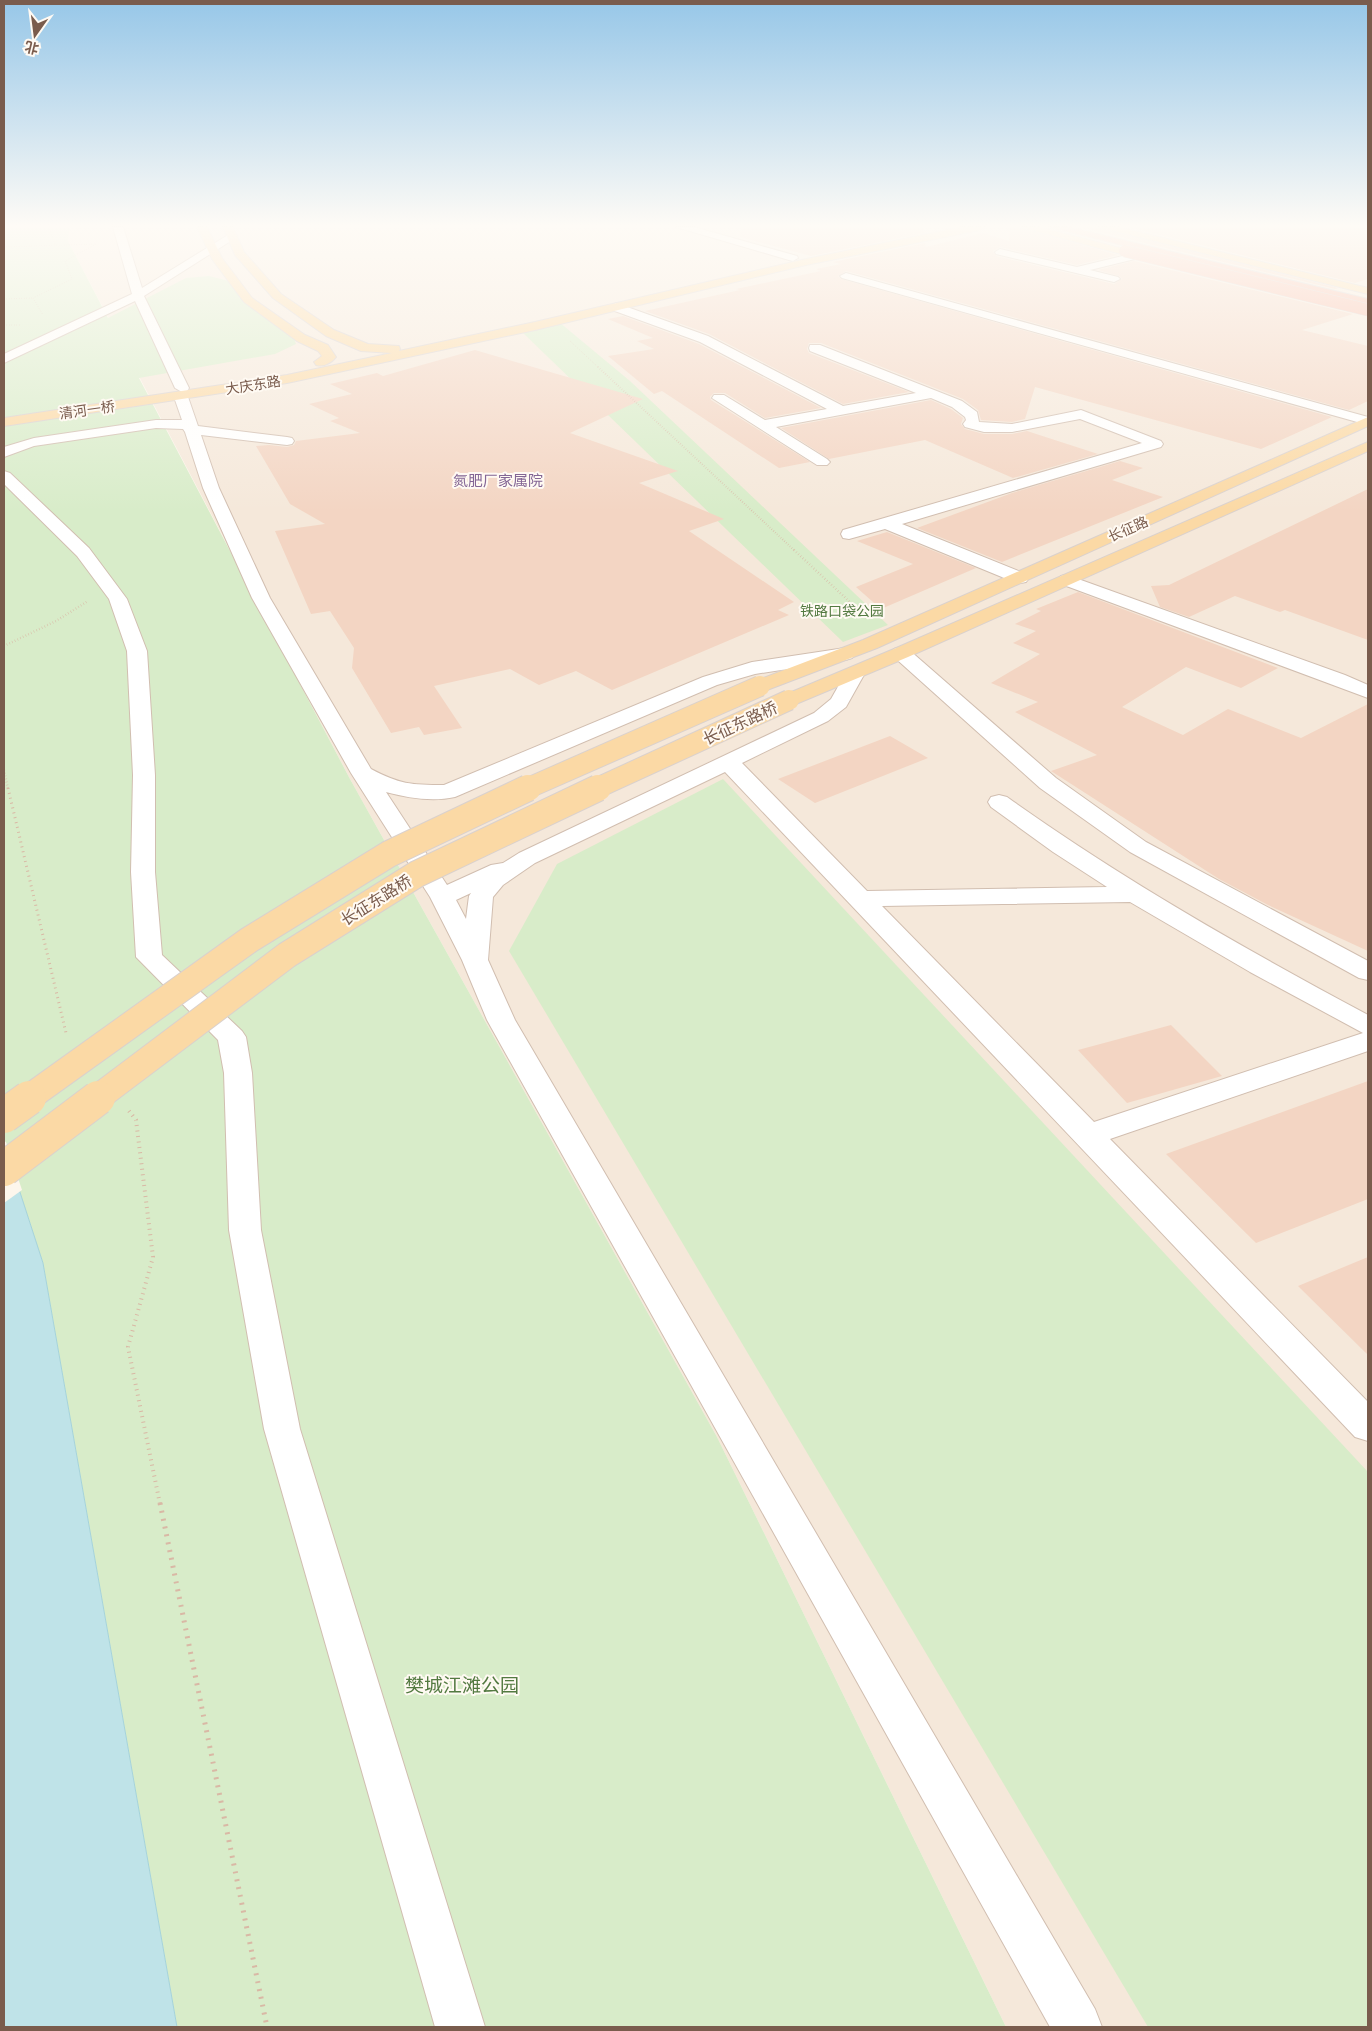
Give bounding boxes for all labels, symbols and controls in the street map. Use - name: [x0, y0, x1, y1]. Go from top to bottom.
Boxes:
- north arrow: [10, 10, 60, 60]
- text: 北: [23, 37, 41, 57]
- street label: 大庆东路: [224, 373, 282, 398]
- street label: 清河一桥: [58, 398, 116, 423]
- district label: 氮肥厂家属院: [453, 472, 543, 491]
- street label: 长征路: [1106, 513, 1151, 546]
- park label: 铁路口袋公园: [800, 603, 884, 620]
- street label: 长征东路桥: [700, 699, 781, 750]
- street label: 长征东路桥: [338, 872, 416, 931]
- park label: 樊城江滩公园: [405, 1675, 519, 1698]

